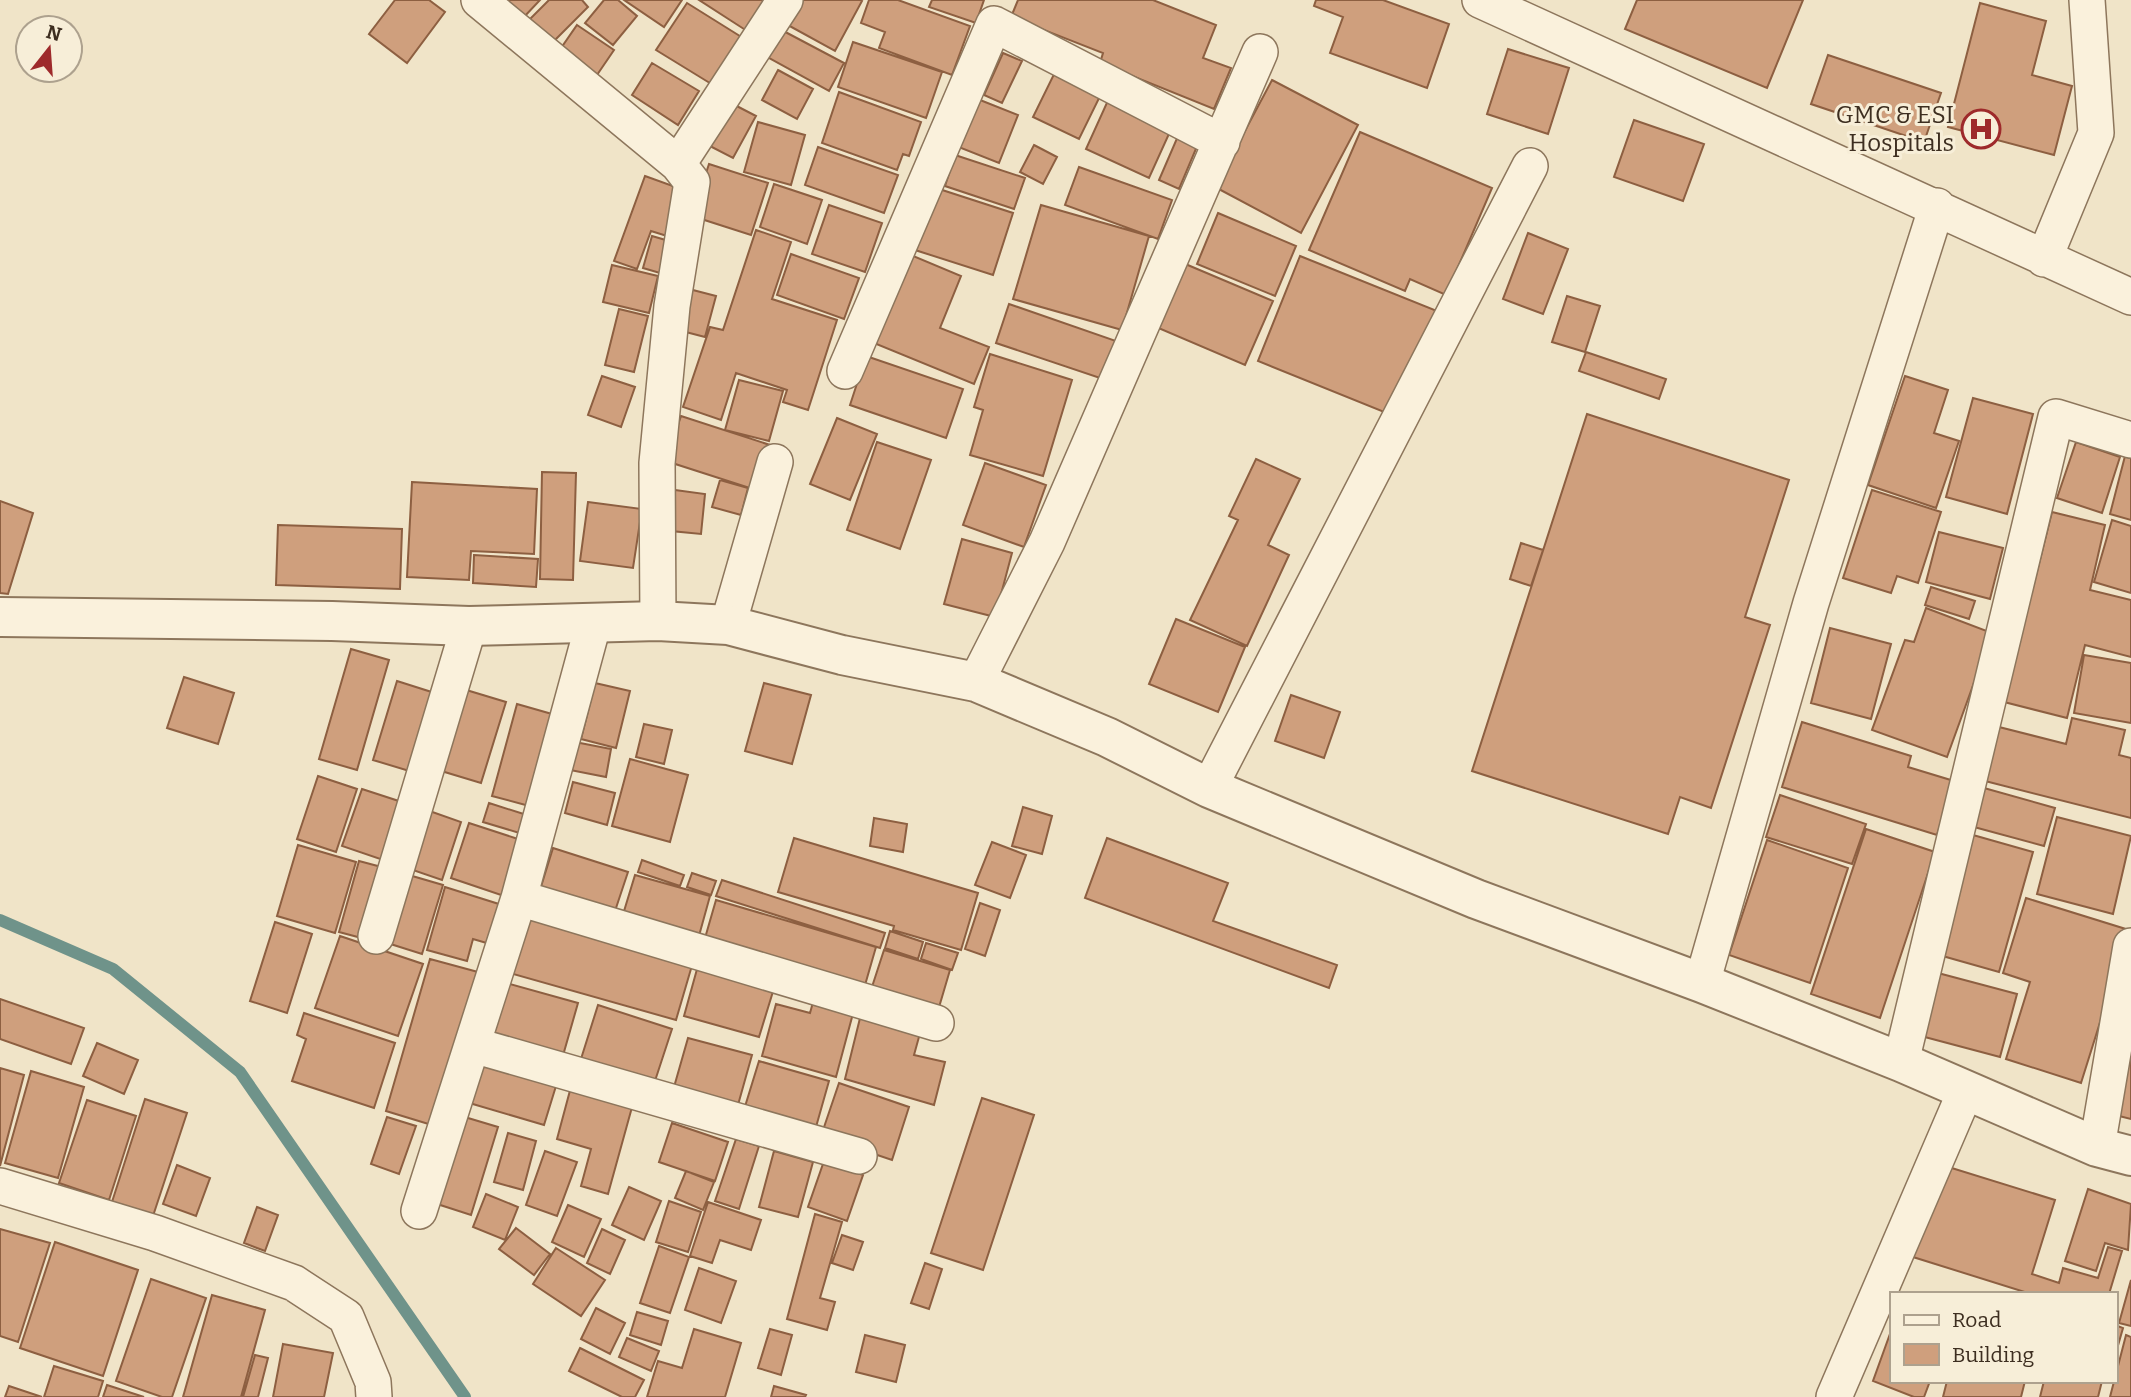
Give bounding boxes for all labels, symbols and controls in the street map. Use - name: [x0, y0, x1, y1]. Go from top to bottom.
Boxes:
- north arrow: [14, 14, 84, 84]
- text: N: [43, 20, 65, 46]
- place label: GMC & ESI Hospitals: [1836, 101, 1954, 157]
- hospital icon: GMC & ESI Hospitals: [1960, 108, 2002, 150]
- legend: [1890, 1292, 2117, 1383]
- text: Road: [1952, 1307, 2001, 1333]
- text: Building: [1952, 1342, 2035, 1368]

